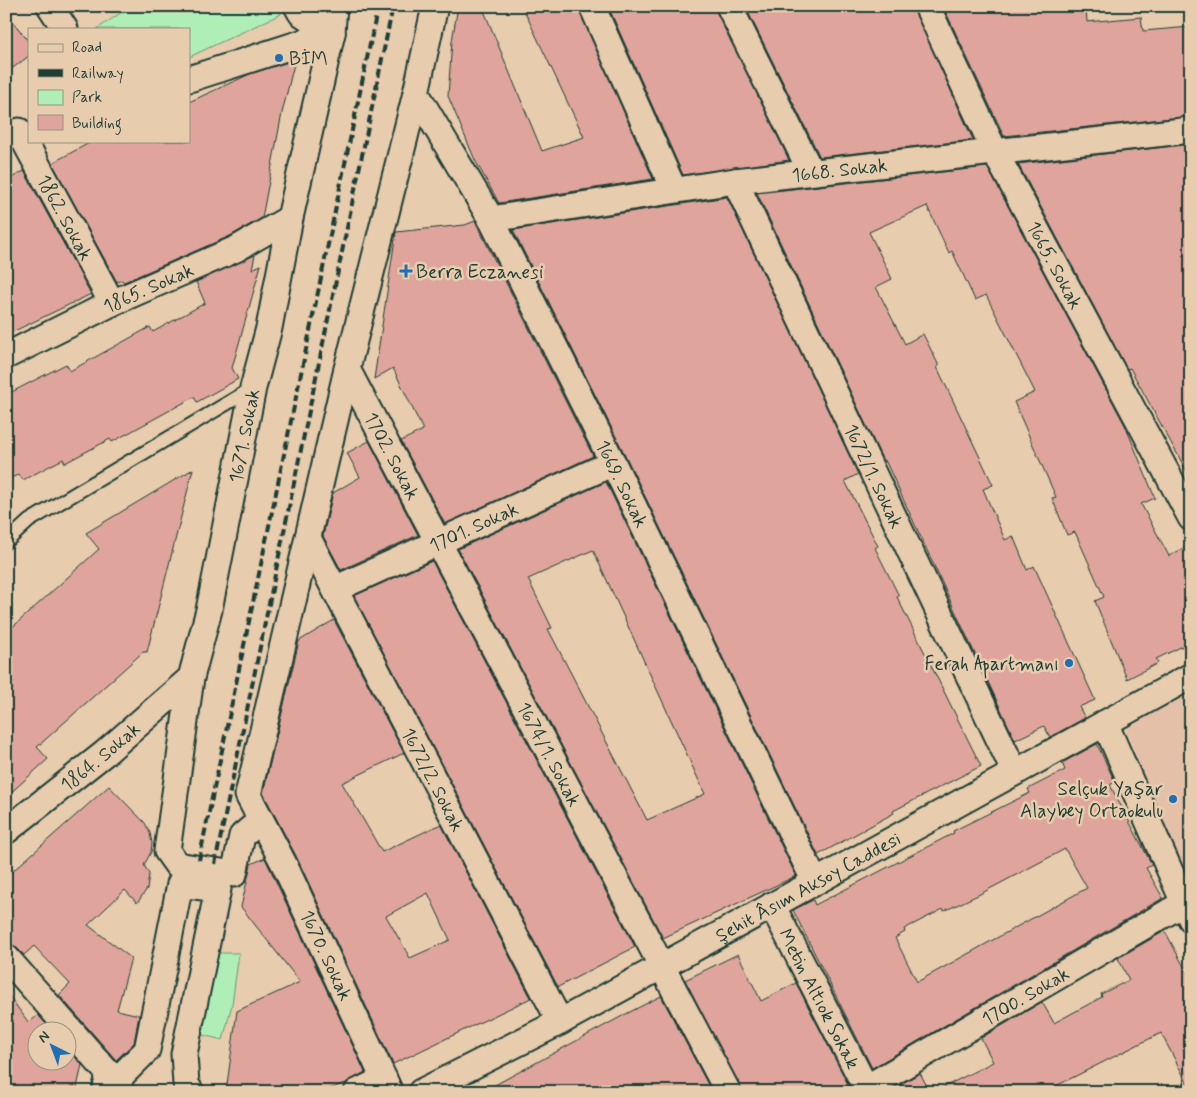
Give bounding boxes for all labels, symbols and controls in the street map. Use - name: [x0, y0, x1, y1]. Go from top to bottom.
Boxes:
- legend: [28, 28, 190, 142]
- text: Road: [72, 38, 102, 58]
- place label: BİM: [289, 47, 328, 72]
- marker: BİM: [273, 52, 285, 64]
- text: Railway: [72, 64, 124, 84]
- text: Park: [72, 88, 102, 108]
- text: Building: [72, 114, 122, 135]
- street label: 1668. Sokak: [791, 153, 889, 189]
- street label: 1862. Sokak: [31, 170, 98, 265]
- street label: 1665. Sokak: [1020, 217, 1088, 314]
- street label: 1865. Sokak: [99, 258, 198, 319]
- place label: Berra Eczanesi: [416, 260, 543, 285]
- marker: Berra Eczanesi: [400, 265, 412, 277]
- street label: 1671. Sokak: [224, 387, 267, 485]
- street label: 1702. Sokak: [358, 408, 425, 505]
- street label: 1672/1. Sokak: [838, 420, 908, 533]
- street label: 1669. Sokak: [589, 436, 653, 532]
- street label: 1701. Sokak: [426, 497, 523, 559]
- place label: Ferah Apartmanı: [924, 652, 1059, 679]
- marker: Ferah Apartmanı: [1063, 657, 1075, 669]
- street label: 1674/1. Sokak: [511, 698, 586, 811]
- street label: 1864. Sokak: [56, 717, 146, 797]
- street label: 1672/2. Sokak: [395, 724, 470, 836]
- place label: Selçuk Yaşar Alaybey Ortaokulu: [1020, 777, 1163, 825]
- marker: Selçuk Yaşar Alaybey Ortaokulu: [1167, 793, 1179, 805]
- street label: Şehit Âsım Aksoy Caddesi: [711, 827, 906, 949]
- street label: 1670. Sokak: [294, 906, 358, 1005]
- street label: Metin Altıok Sokak: [772, 925, 865, 1074]
- street label: 1700. Sokak: [977, 961, 1074, 1032]
- north arrow: [28, 1020, 78, 1070]
- text: N: [34, 1027, 53, 1047]

